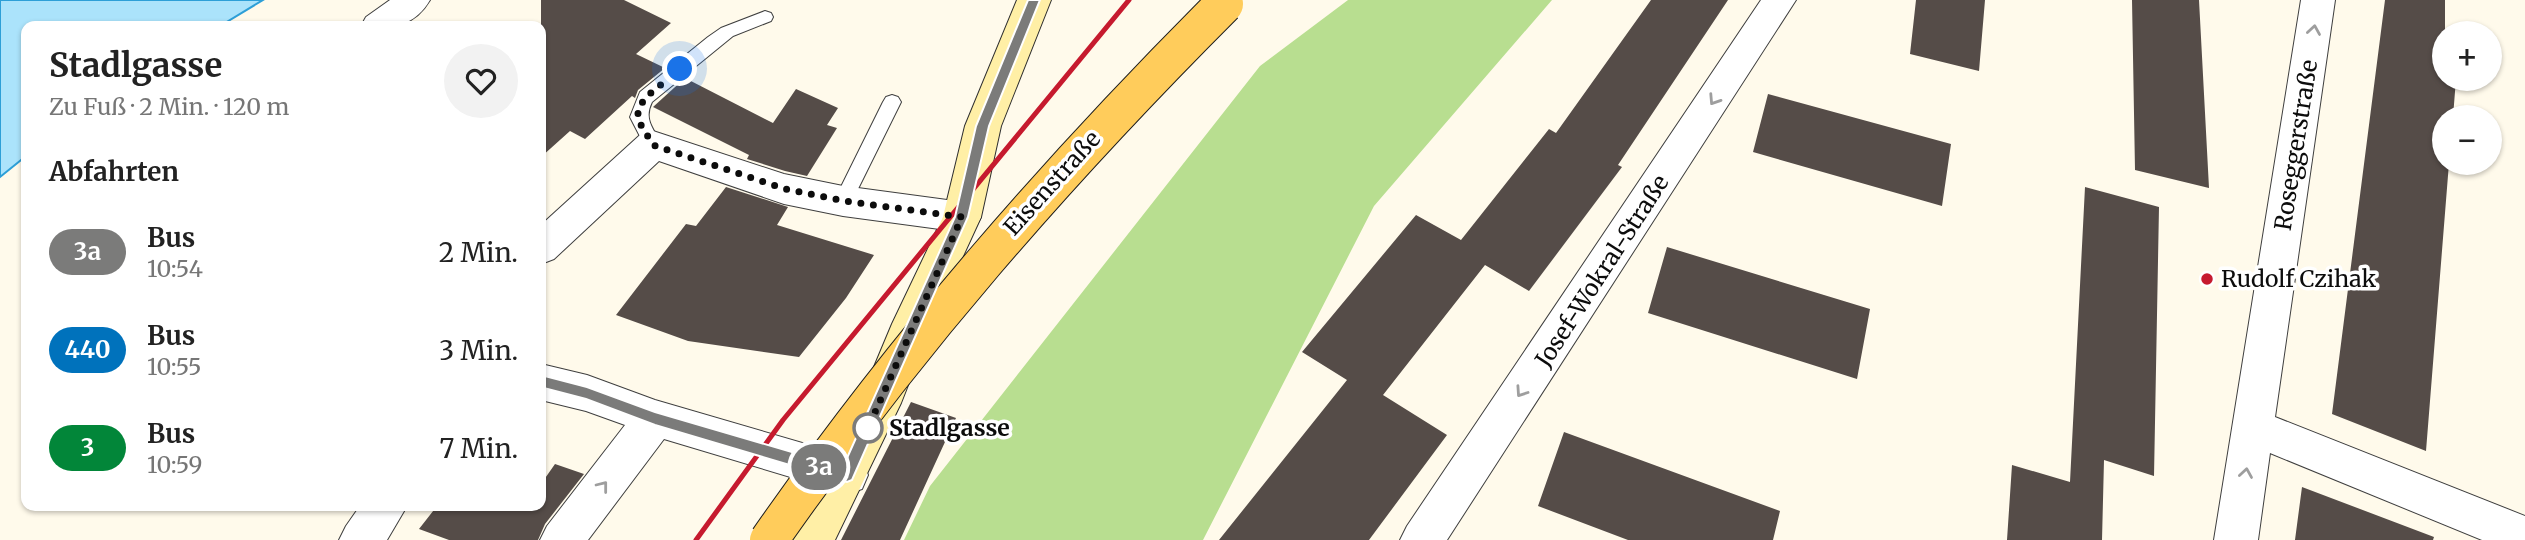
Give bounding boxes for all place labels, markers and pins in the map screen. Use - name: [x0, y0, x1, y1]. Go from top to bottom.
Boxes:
- place label: Rudolf Czihak: [2221, 264, 2377, 293]
- marker: Rudolf Czihak: [2199, 271, 2215, 287]
- marker: Stadlgasse: [853, 413, 883, 443]
- place label: Stadlgasse: [889, 413, 1010, 442]

